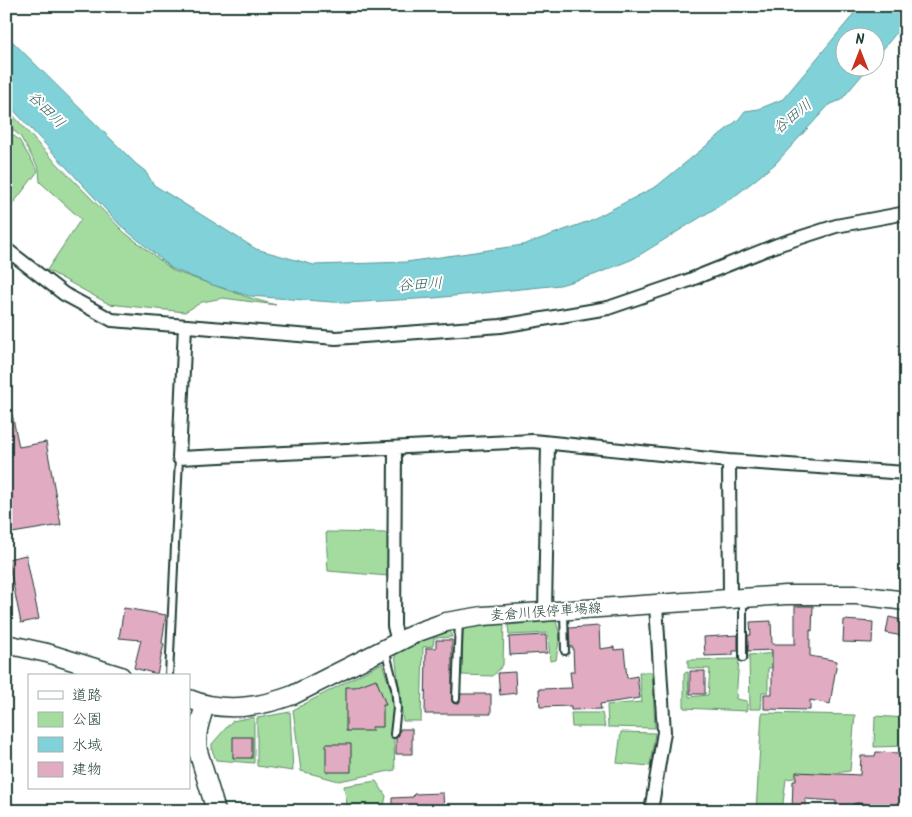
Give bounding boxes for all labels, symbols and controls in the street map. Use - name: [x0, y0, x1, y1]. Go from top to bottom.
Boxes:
- north arrow: [834, 28, 884, 78]
- text: N: [856, 29, 865, 51]
- water label: 谷田川: [22, 86, 70, 134]
- water label: 谷田川: [768, 94, 818, 140]
- water label: 谷田川: [397, 272, 443, 298]
- street label: 麦倉川俣停車場線: [489, 597, 603, 627]
- legend: [28, 674, 190, 790]
- text: 道路: [72, 684, 102, 708]
- text: 公園: [72, 708, 102, 732]
- text: 水域: [72, 734, 102, 758]
- text: 建物: [72, 758, 102, 782]

